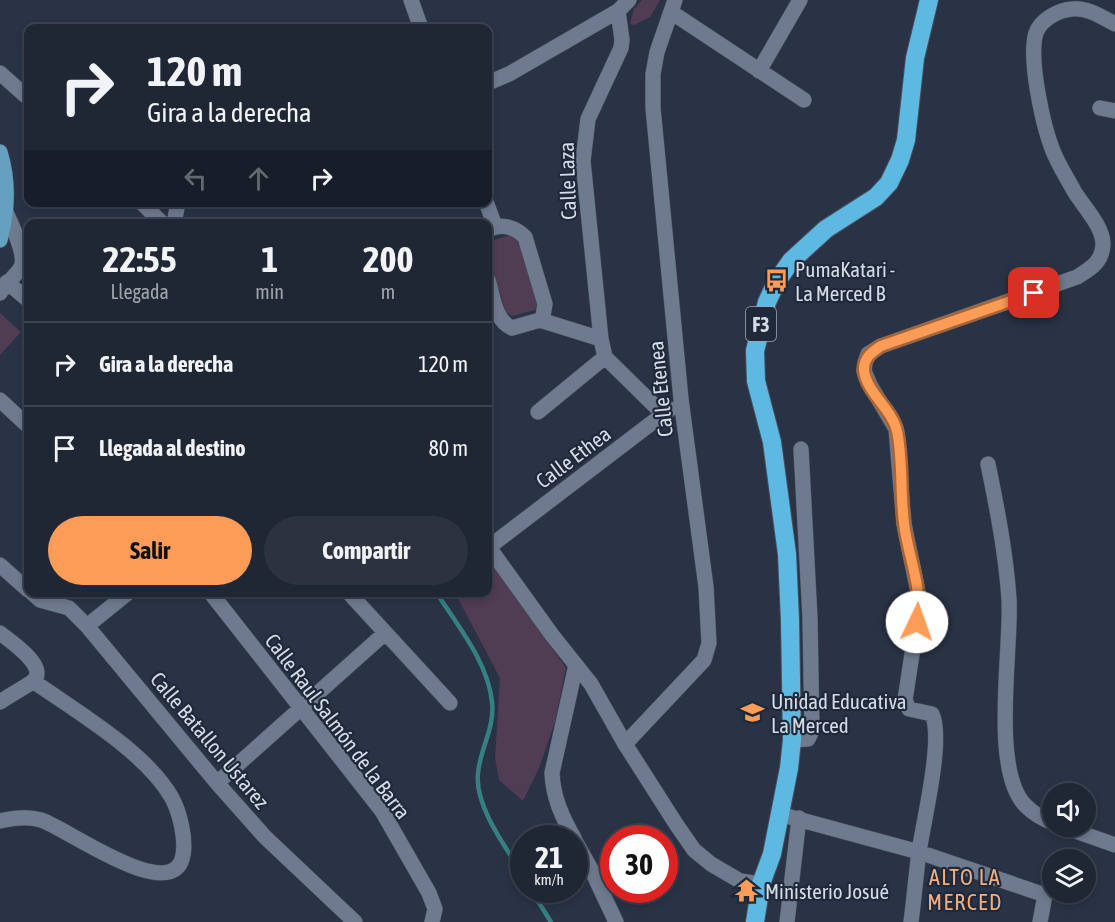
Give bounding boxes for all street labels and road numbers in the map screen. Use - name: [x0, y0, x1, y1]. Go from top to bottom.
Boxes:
- street label: Calle Laza: [554, 142, 580, 220]
- road number: F3: [746, 307, 776, 341]
- street label: Calle Etenea: [643, 340, 677, 438]
- street label: Calle Ethea: [531, 421, 615, 493]
- street label: Calle Raul Salmón de la Barra: [261, 629, 415, 823]
- street label: Calle Batallon Ustarez: [146, 667, 274, 813]

